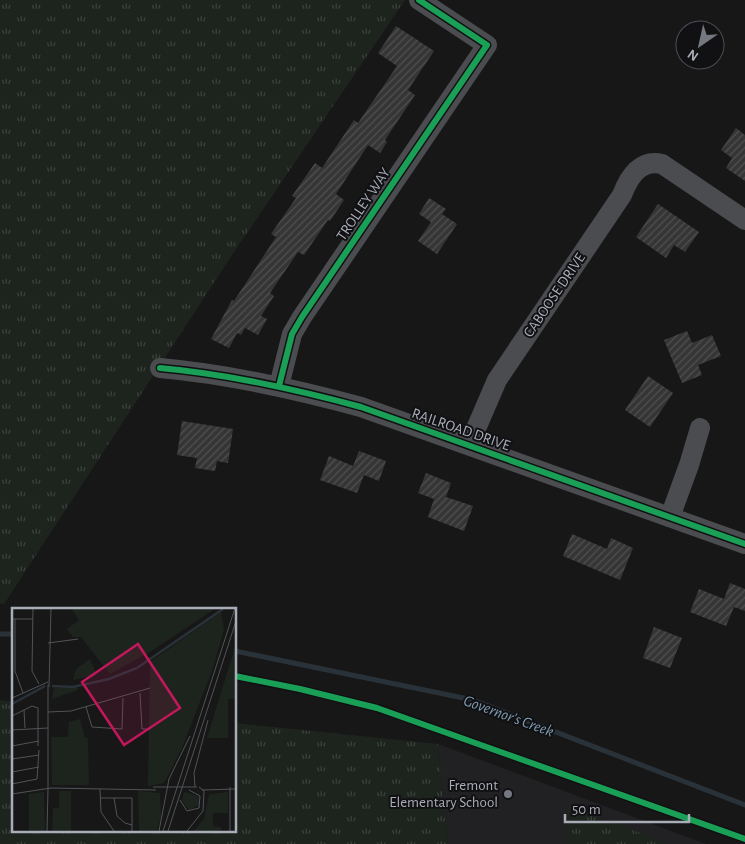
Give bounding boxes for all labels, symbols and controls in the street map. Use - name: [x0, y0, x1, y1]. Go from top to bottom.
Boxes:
- north arrow: [675, 20, 725, 70]
- text: N: [685, 46, 701, 63]
- street label: TROLLEY WAY: [334, 165, 393, 243]
- street label: CABOOSE DRIVE: [521, 251, 588, 340]
- street label: RAILROAD DRIVE: [410, 406, 512, 453]
- inset map: [12, 608, 236, 832]
- water label: Governor's Creek: [461, 692, 556, 740]
- place label: Fremont Elementary School: [389, 778, 498, 810]
- marker: Fremont Elementary School: [502, 788, 514, 800]
- scale bar: [565, 792, 689, 824]
- text: 50 m: [572, 802, 601, 817]

